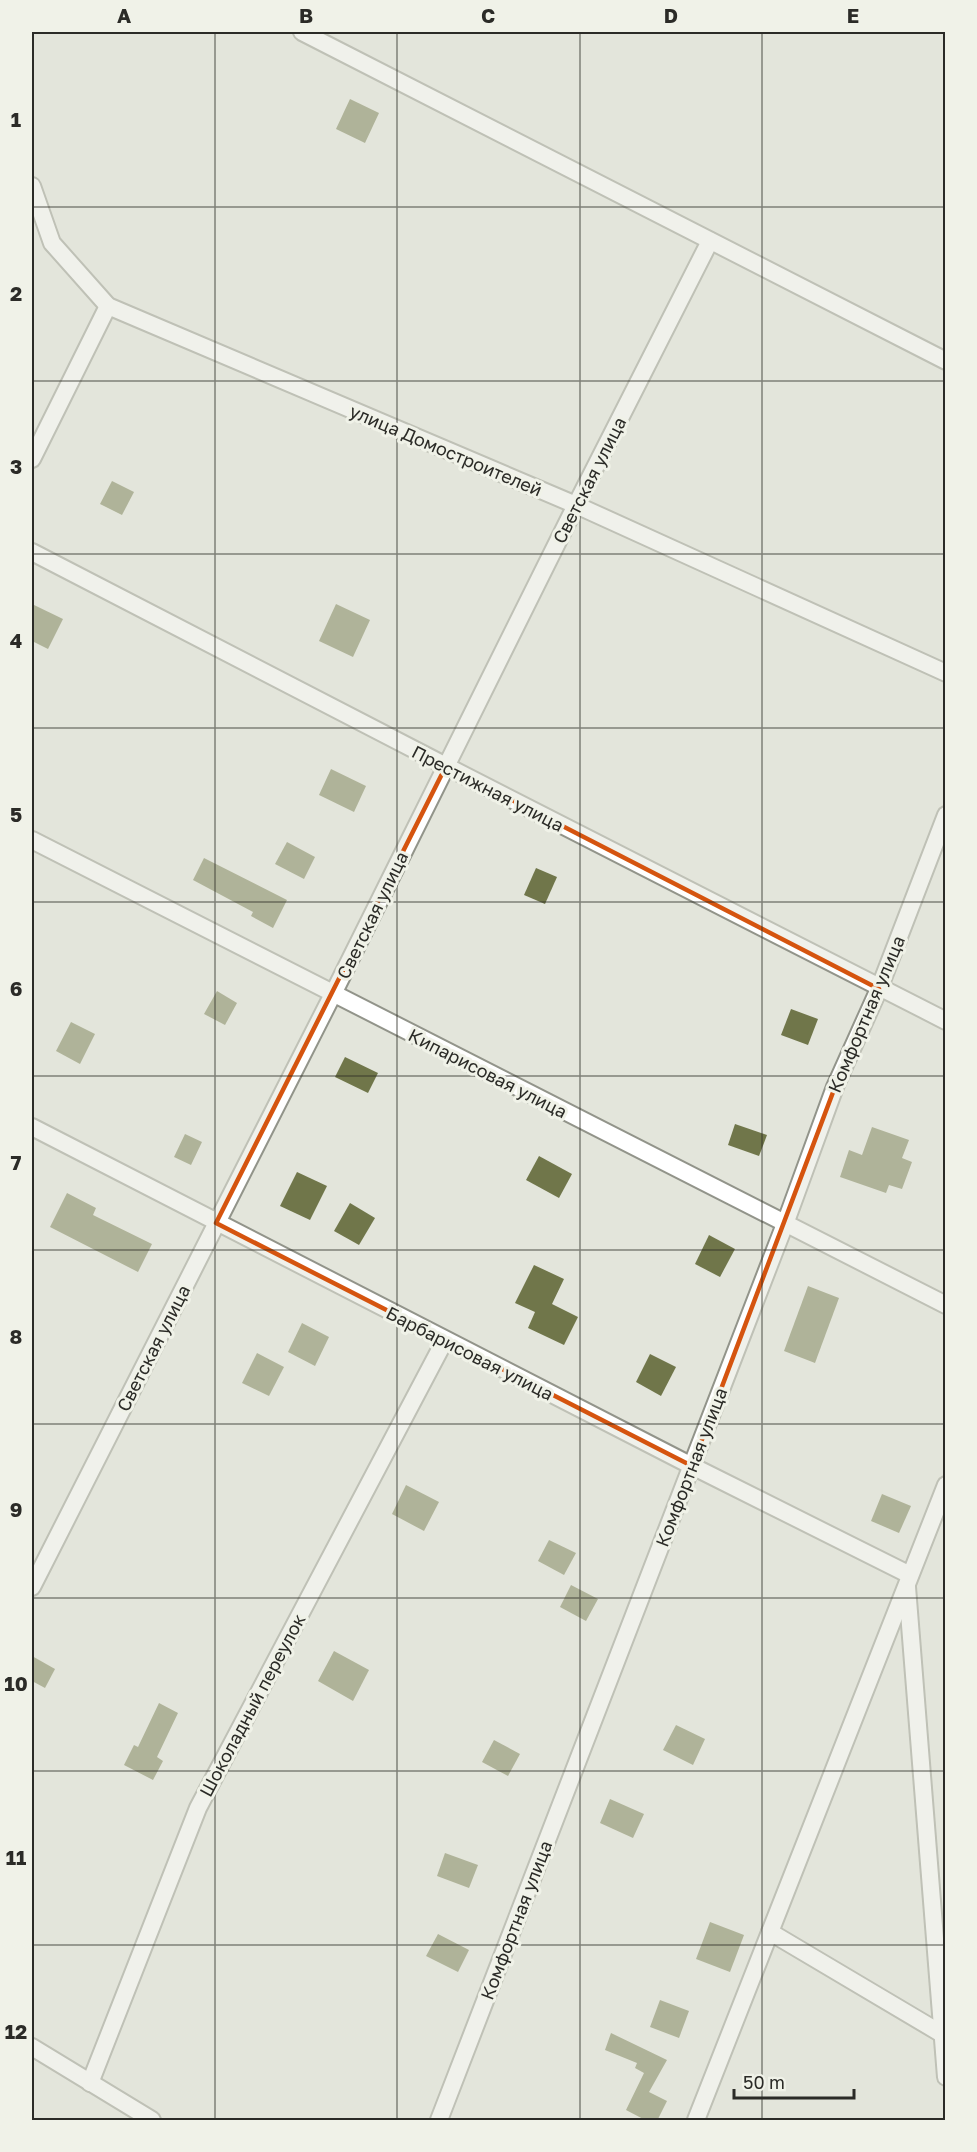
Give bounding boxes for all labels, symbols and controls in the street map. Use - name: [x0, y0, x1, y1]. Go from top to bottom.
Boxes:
- text: A: [117, 3, 131, 27]
- text: B: [299, 3, 313, 27]
- text: C: [481, 3, 495, 27]
- text: D: [664, 3, 678, 27]
- text: E: [847, 3, 859, 27]
- text: 1: [11, 107, 21, 131]
- text: 2: [10, 281, 22, 305]
- street label: улица Домостроителей: [346, 399, 546, 501]
- street label: Светская улица: [548, 413, 630, 547]
- text: 3: [10, 454, 22, 478]
- text: 4: [10, 628, 22, 652]
- street label: Престижная улица: [408, 740, 568, 836]
- text: 5: [10, 802, 22, 826]
- street label: Светская улица: [332, 848, 412, 982]
- street label: Комфортная улица: [823, 932, 909, 1096]
- text: 6: [10, 976, 22, 1000]
- street label: Кипарисовая улица: [405, 1023, 571, 1123]
- text: 7: [11, 1150, 22, 1174]
- street label: Светская улица: [112, 1281, 194, 1415]
- street label: Барбарисовая улица: [383, 1301, 557, 1405]
- text: 8: [10, 1324, 22, 1348]
- street label: Комфортная улица: [651, 1384, 731, 1550]
- text: 9: [10, 1497, 22, 1521]
- street label: Шоколадный переулок: [194, 1610, 310, 1800]
- text: 10: [4, 1671, 28, 1695]
- street label: Комфортная улица: [476, 1837, 556, 2003]
- text: 11: [6, 1845, 26, 1869]
- text: 12: [5, 2019, 27, 2043]
- scale bar: [734, 2062, 854, 2100]
- text: 50 m: [743, 2071, 785, 2093]

